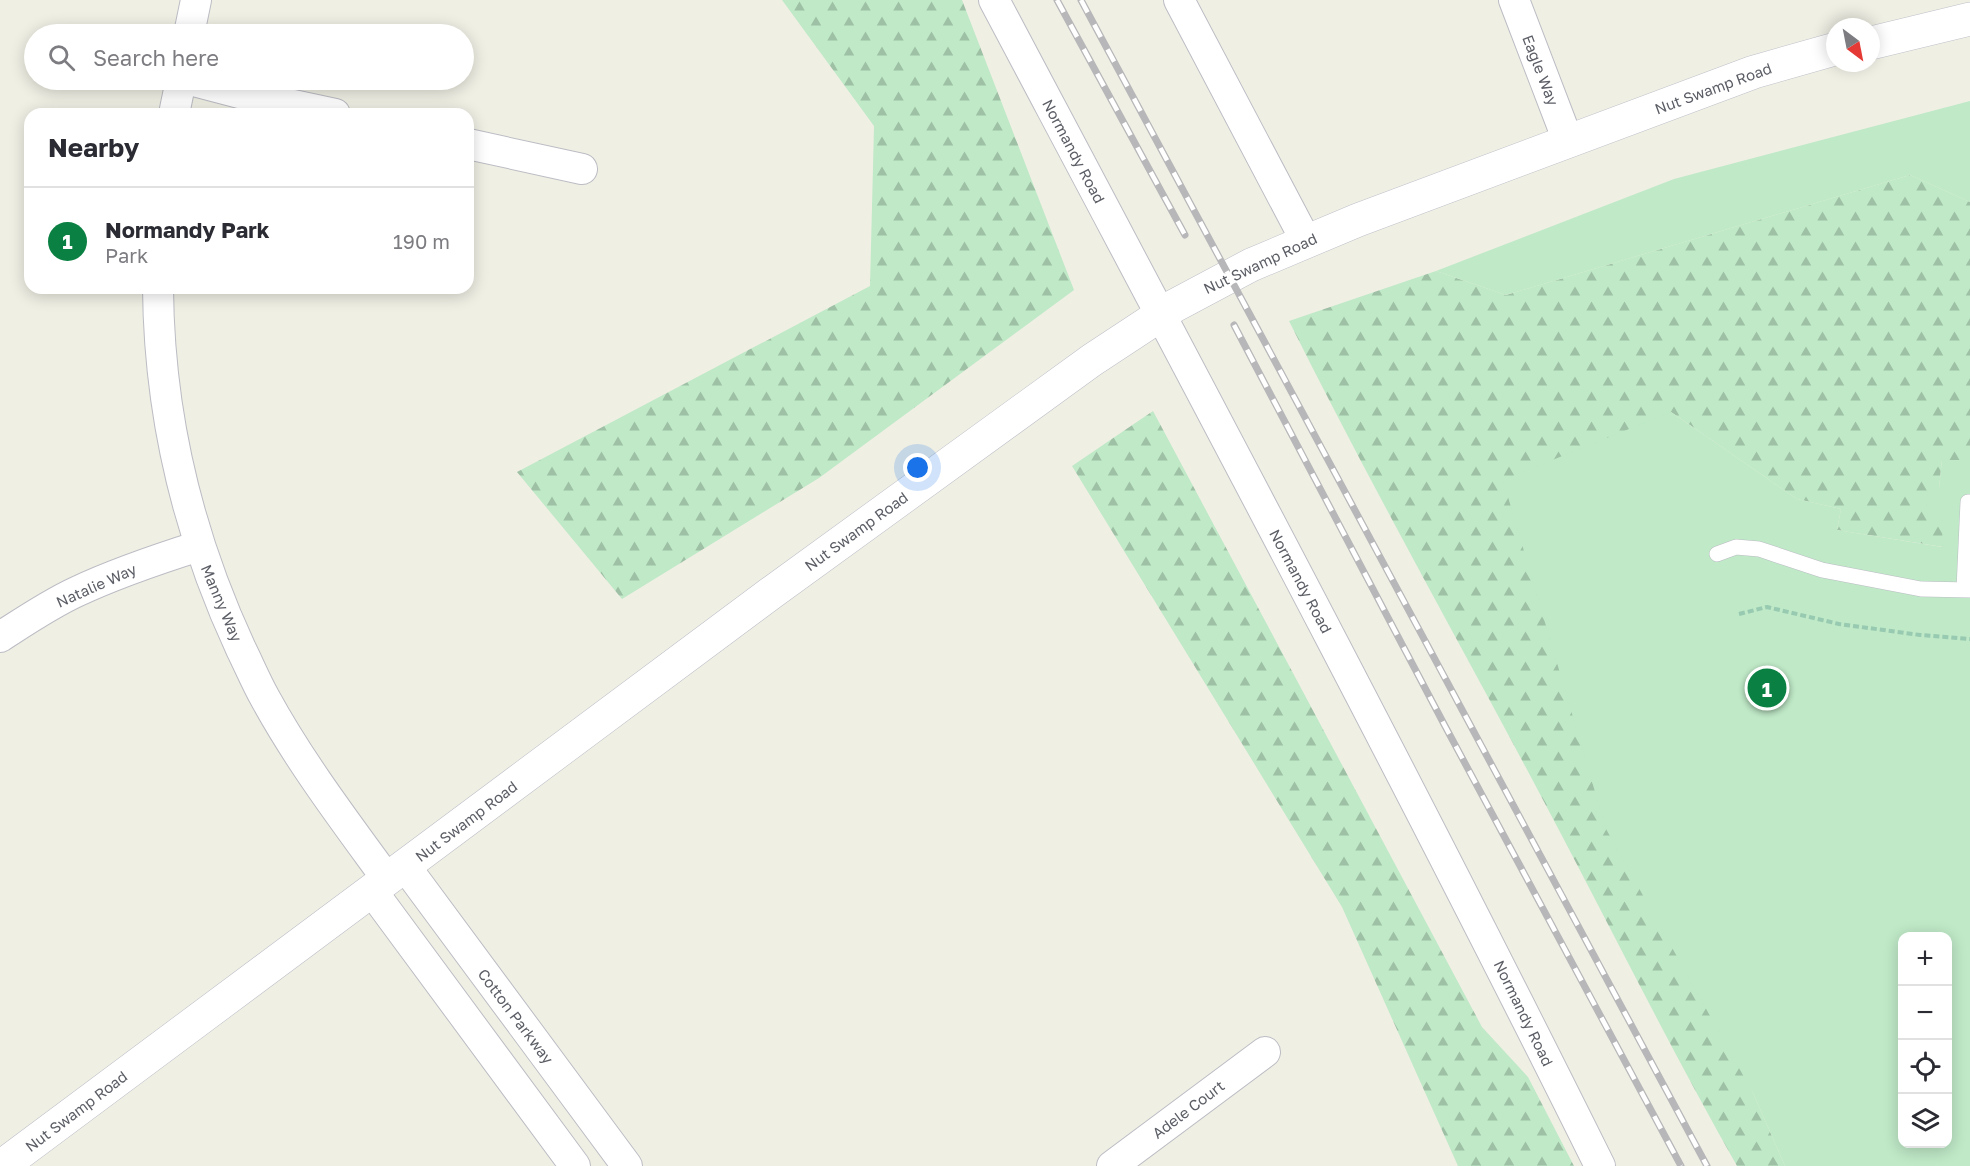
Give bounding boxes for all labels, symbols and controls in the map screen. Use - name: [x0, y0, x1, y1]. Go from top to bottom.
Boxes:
- north arrow: [1826, 18, 1880, 72]
- search box: [24, 24, 474, 90]
- street label: Eagle Way: [1519, 32, 1563, 108]
- icon: search: [45, 41, 78, 74]
- text: Search here: [93, 44, 219, 71]
- street label: Nut Swamp Road: [1652, 59, 1774, 117]
- street label: Normandy Road: [1039, 96, 1109, 206]
- text: Nearby: [48, 132, 139, 163]
- text: Normandy Park: [105, 216, 270, 243]
- text: 1: [62, 229, 73, 253]
- text: 190 m: [393, 229, 450, 253]
- street label: Nut Swamp Road: [1200, 229, 1320, 297]
- text: Park: [105, 243, 148, 267]
- your location: [903, 453, 932, 482]
- street label: Nut Swamp Road: [801, 488, 911, 574]
- street label: Normandy Road: [1266, 526, 1336, 636]
- street label: Natalie Way: [53, 559, 139, 611]
- street label: Manny Way: [198, 562, 247, 645]
- pin: 1: [1748, 666, 1786, 710]
- street label: Nut Swamp Road: [411, 777, 521, 865]
- map controls: [1898, 932, 1952, 1148]
- button: +: [1898, 932, 1952, 986]
- street label: Normandy Road: [1491, 957, 1557, 1069]
- street label: Cotton Parkway: [474, 965, 558, 1067]
- button: −: [1898, 986, 1952, 1040]
- button: locate: [1898, 1040, 1952, 1094]
- street label: Nut Swamp Road: [21, 1067, 131, 1155]
- street label: Adele Court: [1148, 1076, 1228, 1142]
- button: layers: [1898, 1094, 1952, 1148]

